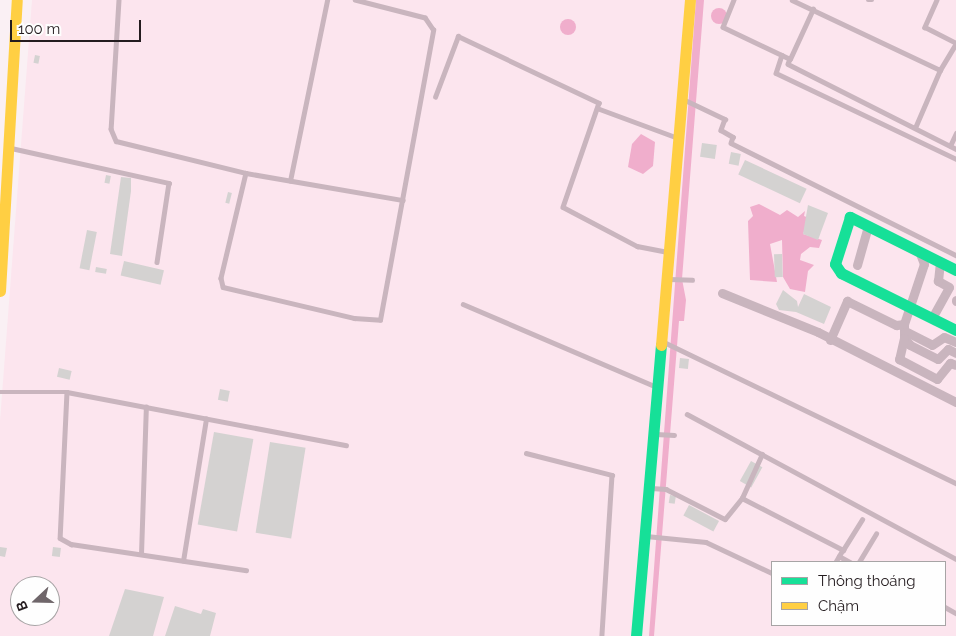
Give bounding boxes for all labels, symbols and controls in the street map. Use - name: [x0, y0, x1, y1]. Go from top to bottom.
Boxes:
- scale bar: [12, 10, 144, 42]
- text: 100 m: [18, 20, 60, 38]
- legend: [771, 561, 946, 626]
- text: Thông thoáng: [818, 572, 916, 590]
- north arrow: [10, 576, 60, 626]
- text: Chậm: [818, 597, 859, 615]
- text: B: [13, 599, 31, 613]

